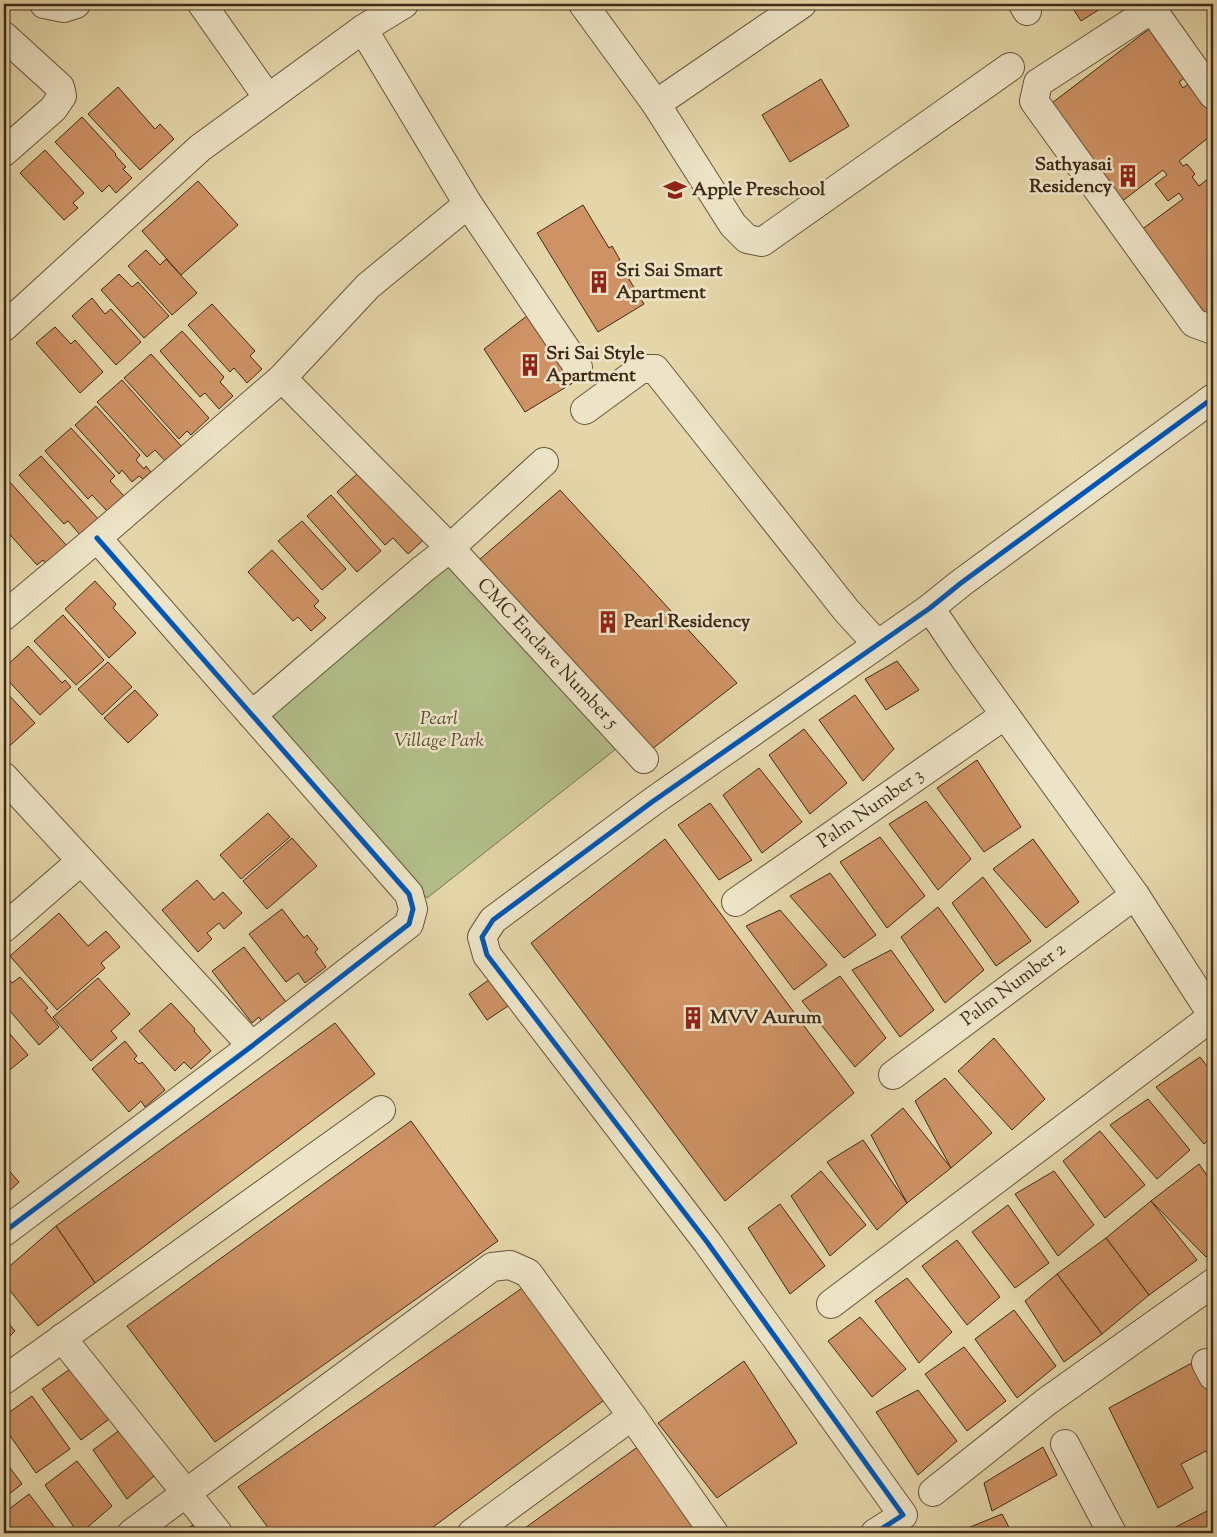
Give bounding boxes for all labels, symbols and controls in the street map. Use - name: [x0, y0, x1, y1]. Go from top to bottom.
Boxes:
- place label: Sathyasai Residency: [1029, 152, 1113, 201]
- building icon: Sathyasai Residency: [1115, 163, 1141, 189]
- school or university icon: Apple Preschool: [662, 177, 688, 203]
- place label: Apple Preschool: [692, 177, 826, 204]
- place label: Sri Sai Smart Apartment: [616, 258, 723, 307]
- building icon: Sri Sai Smart Apartment: [586, 269, 612, 295]
- place label: Sri Sai Style Apartment: [546, 341, 645, 390]
- building icon: Sri Sai Style Apartment: [517, 352, 543, 378]
- street label: CMC Enclave Number 5: [470, 573, 625, 736]
- building icon: Pearl Residency: [595, 609, 621, 635]
- place label: Pearl Residency: [624, 609, 751, 636]
- park label: Pearl Village Park: [394, 706, 485, 755]
- street label: Palm Number 3: [813, 762, 929, 856]
- street label: Palm Number 2: [956, 937, 1072, 1033]
- building icon: MVV Aurum: [680, 1005, 706, 1031]
- place label: MVV Aurum: [710, 1005, 822, 1032]

